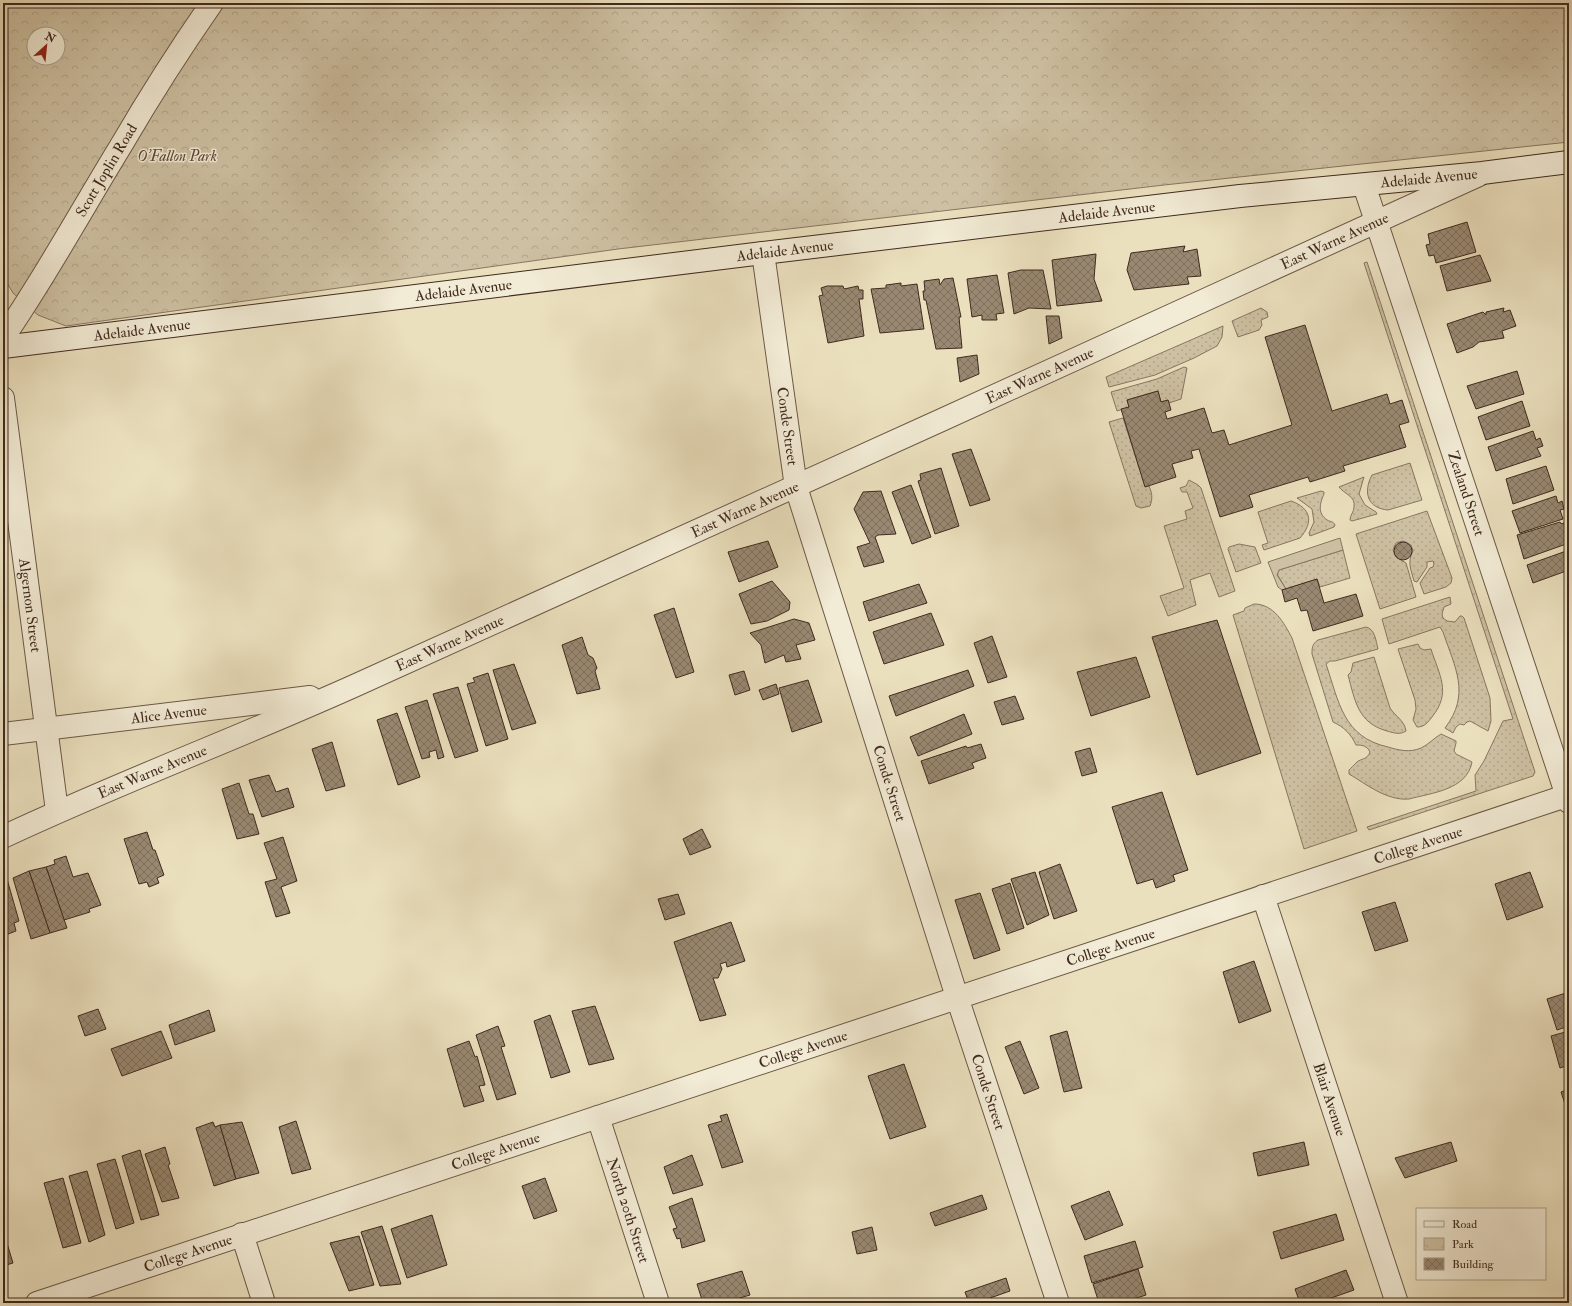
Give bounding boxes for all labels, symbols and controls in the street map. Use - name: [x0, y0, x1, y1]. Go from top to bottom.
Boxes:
- north arrow: [26, 26, 66, 66]
- text: N: [42, 29, 59, 46]
- street label: Scott Joplin Road: [71, 120, 142, 220]
- park label: O'Fallon Park: [137, 147, 217, 166]
- street label: Adelaide Avenue: [1379, 164, 1478, 192]
- street label: Adelaide Avenue: [1056, 197, 1156, 227]
- street label: East Warne Avenue: [1278, 208, 1391, 274]
- street label: Adelaide Avenue: [735, 235, 835, 266]
- street label: Adelaide Avenue: [413, 275, 513, 306]
- street label: Adelaide Avenue: [91, 314, 191, 345]
- street label: East Warne Avenue: [983, 343, 1097, 408]
- street label: Conde Street: [773, 386, 802, 467]
- street label: Zealand Street: [1444, 449, 1489, 538]
- street label: East Warne Avenue: [688, 477, 802, 542]
- street label: Algernon Street: [14, 556, 46, 654]
- street label: East Warne Avenue: [393, 610, 507, 676]
- street label: Alice Avenue: [129, 700, 208, 728]
- street label: East Warne Avenue: [95, 740, 210, 803]
- street label: Conde Street: [869, 743, 911, 824]
- street label: College Avenue: [1371, 821, 1465, 869]
- street label: College Avenue: [1064, 923, 1157, 971]
- street label: College Avenue: [756, 1025, 850, 1073]
- street label: Conde Street: [967, 1051, 1010, 1132]
- street label: Blair Avenue: [1309, 1060, 1351, 1138]
- street label: College Avenue: [449, 1127, 542, 1175]
- street label: North 20th Street: [602, 1155, 654, 1265]
- legend: [1416, 1208, 1546, 1280]
- text: Road: [1452, 1217, 1477, 1232]
- street label: College Avenue: [141, 1229, 235, 1277]
- text: Park: [1452, 1237, 1474, 1252]
- text: Building: [1452, 1257, 1495, 1272]

